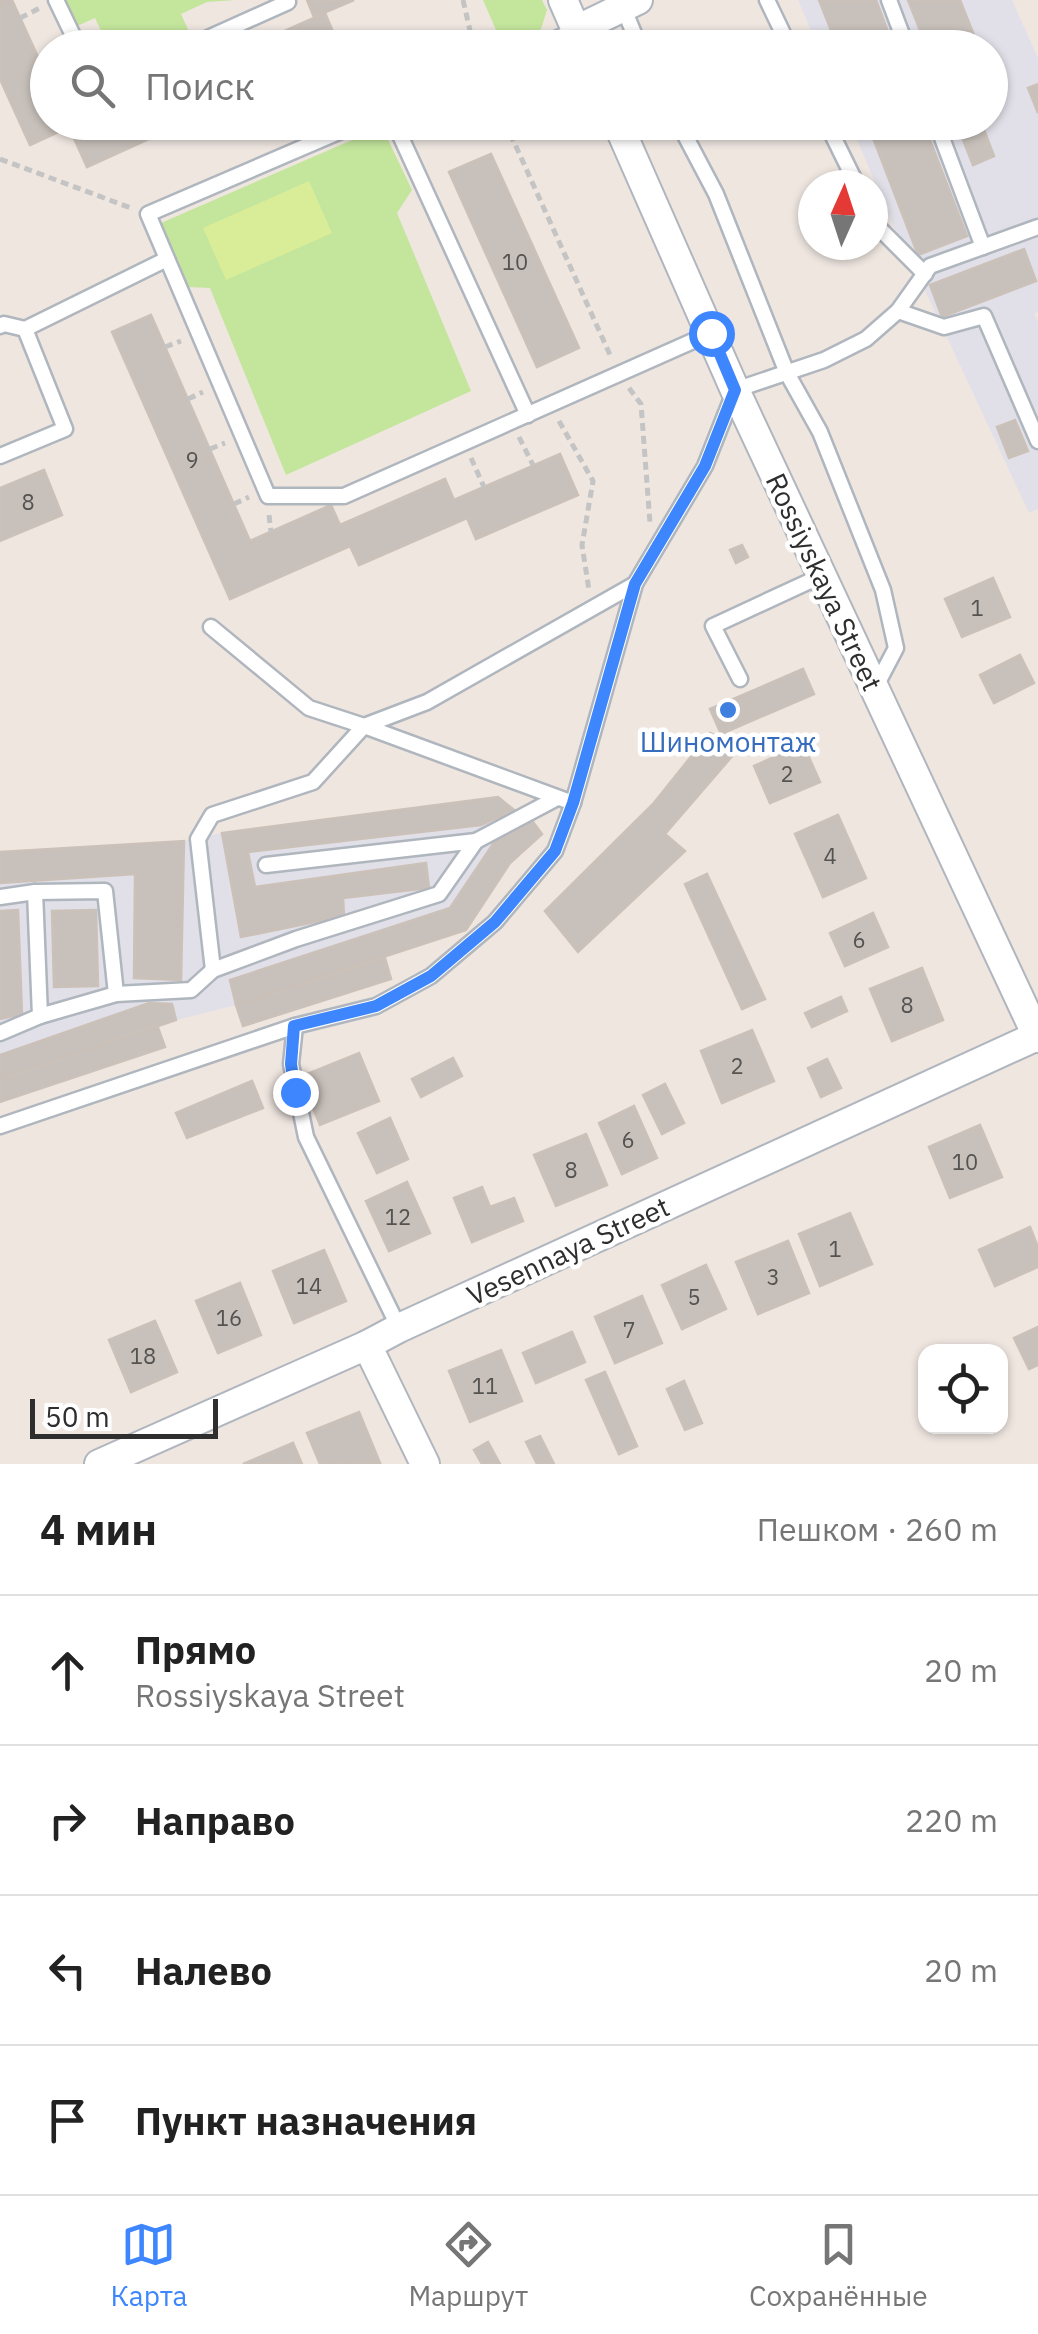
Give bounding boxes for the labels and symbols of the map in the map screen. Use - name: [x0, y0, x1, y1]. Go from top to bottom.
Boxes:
- north arrow: [798, 170, 888, 260]
- house number: 10: [502, 247, 528, 276]
- route start: [689, 311, 735, 357]
- house number: 9: [185, 445, 199, 474]
- street label: Rossiyskaya Street: [758, 467, 891, 697]
- house number: 8: [21, 487, 35, 516]
- house number: 1: [970, 593, 984, 622]
- marker: Шиномонтаж: [717, 699, 739, 721]
- place label: Шиномонтаж: [640, 723, 816, 760]
- house number: 2: [780, 759, 794, 788]
- house number: 4: [823, 841, 837, 870]
- house number: 6: [852, 925, 866, 954]
- house number: 8: [900, 990, 914, 1019]
- house number: 2: [730, 1051, 744, 1080]
- route end: [273, 1070, 319, 1116]
- house number: 6: [621, 1125, 635, 1154]
- house number: 10: [952, 1147, 978, 1176]
- house number: 8: [564, 1155, 578, 1184]
- street label: Vesennaya Street: [461, 1187, 675, 1314]
- house number: 12: [385, 1202, 411, 1231]
- house number: 1: [828, 1234, 842, 1263]
- house number: 3: [766, 1262, 780, 1291]
- house number: 14: [296, 1271, 322, 1300]
- house number: 5: [687, 1282, 701, 1311]
- house number: 16: [216, 1303, 242, 1332]
- house number: 7: [622, 1315, 636, 1344]
- house number: 18: [130, 1341, 156, 1370]
- house number: 11: [472, 1371, 498, 1400]
- scale bar: [30, 1394, 218, 1438]

